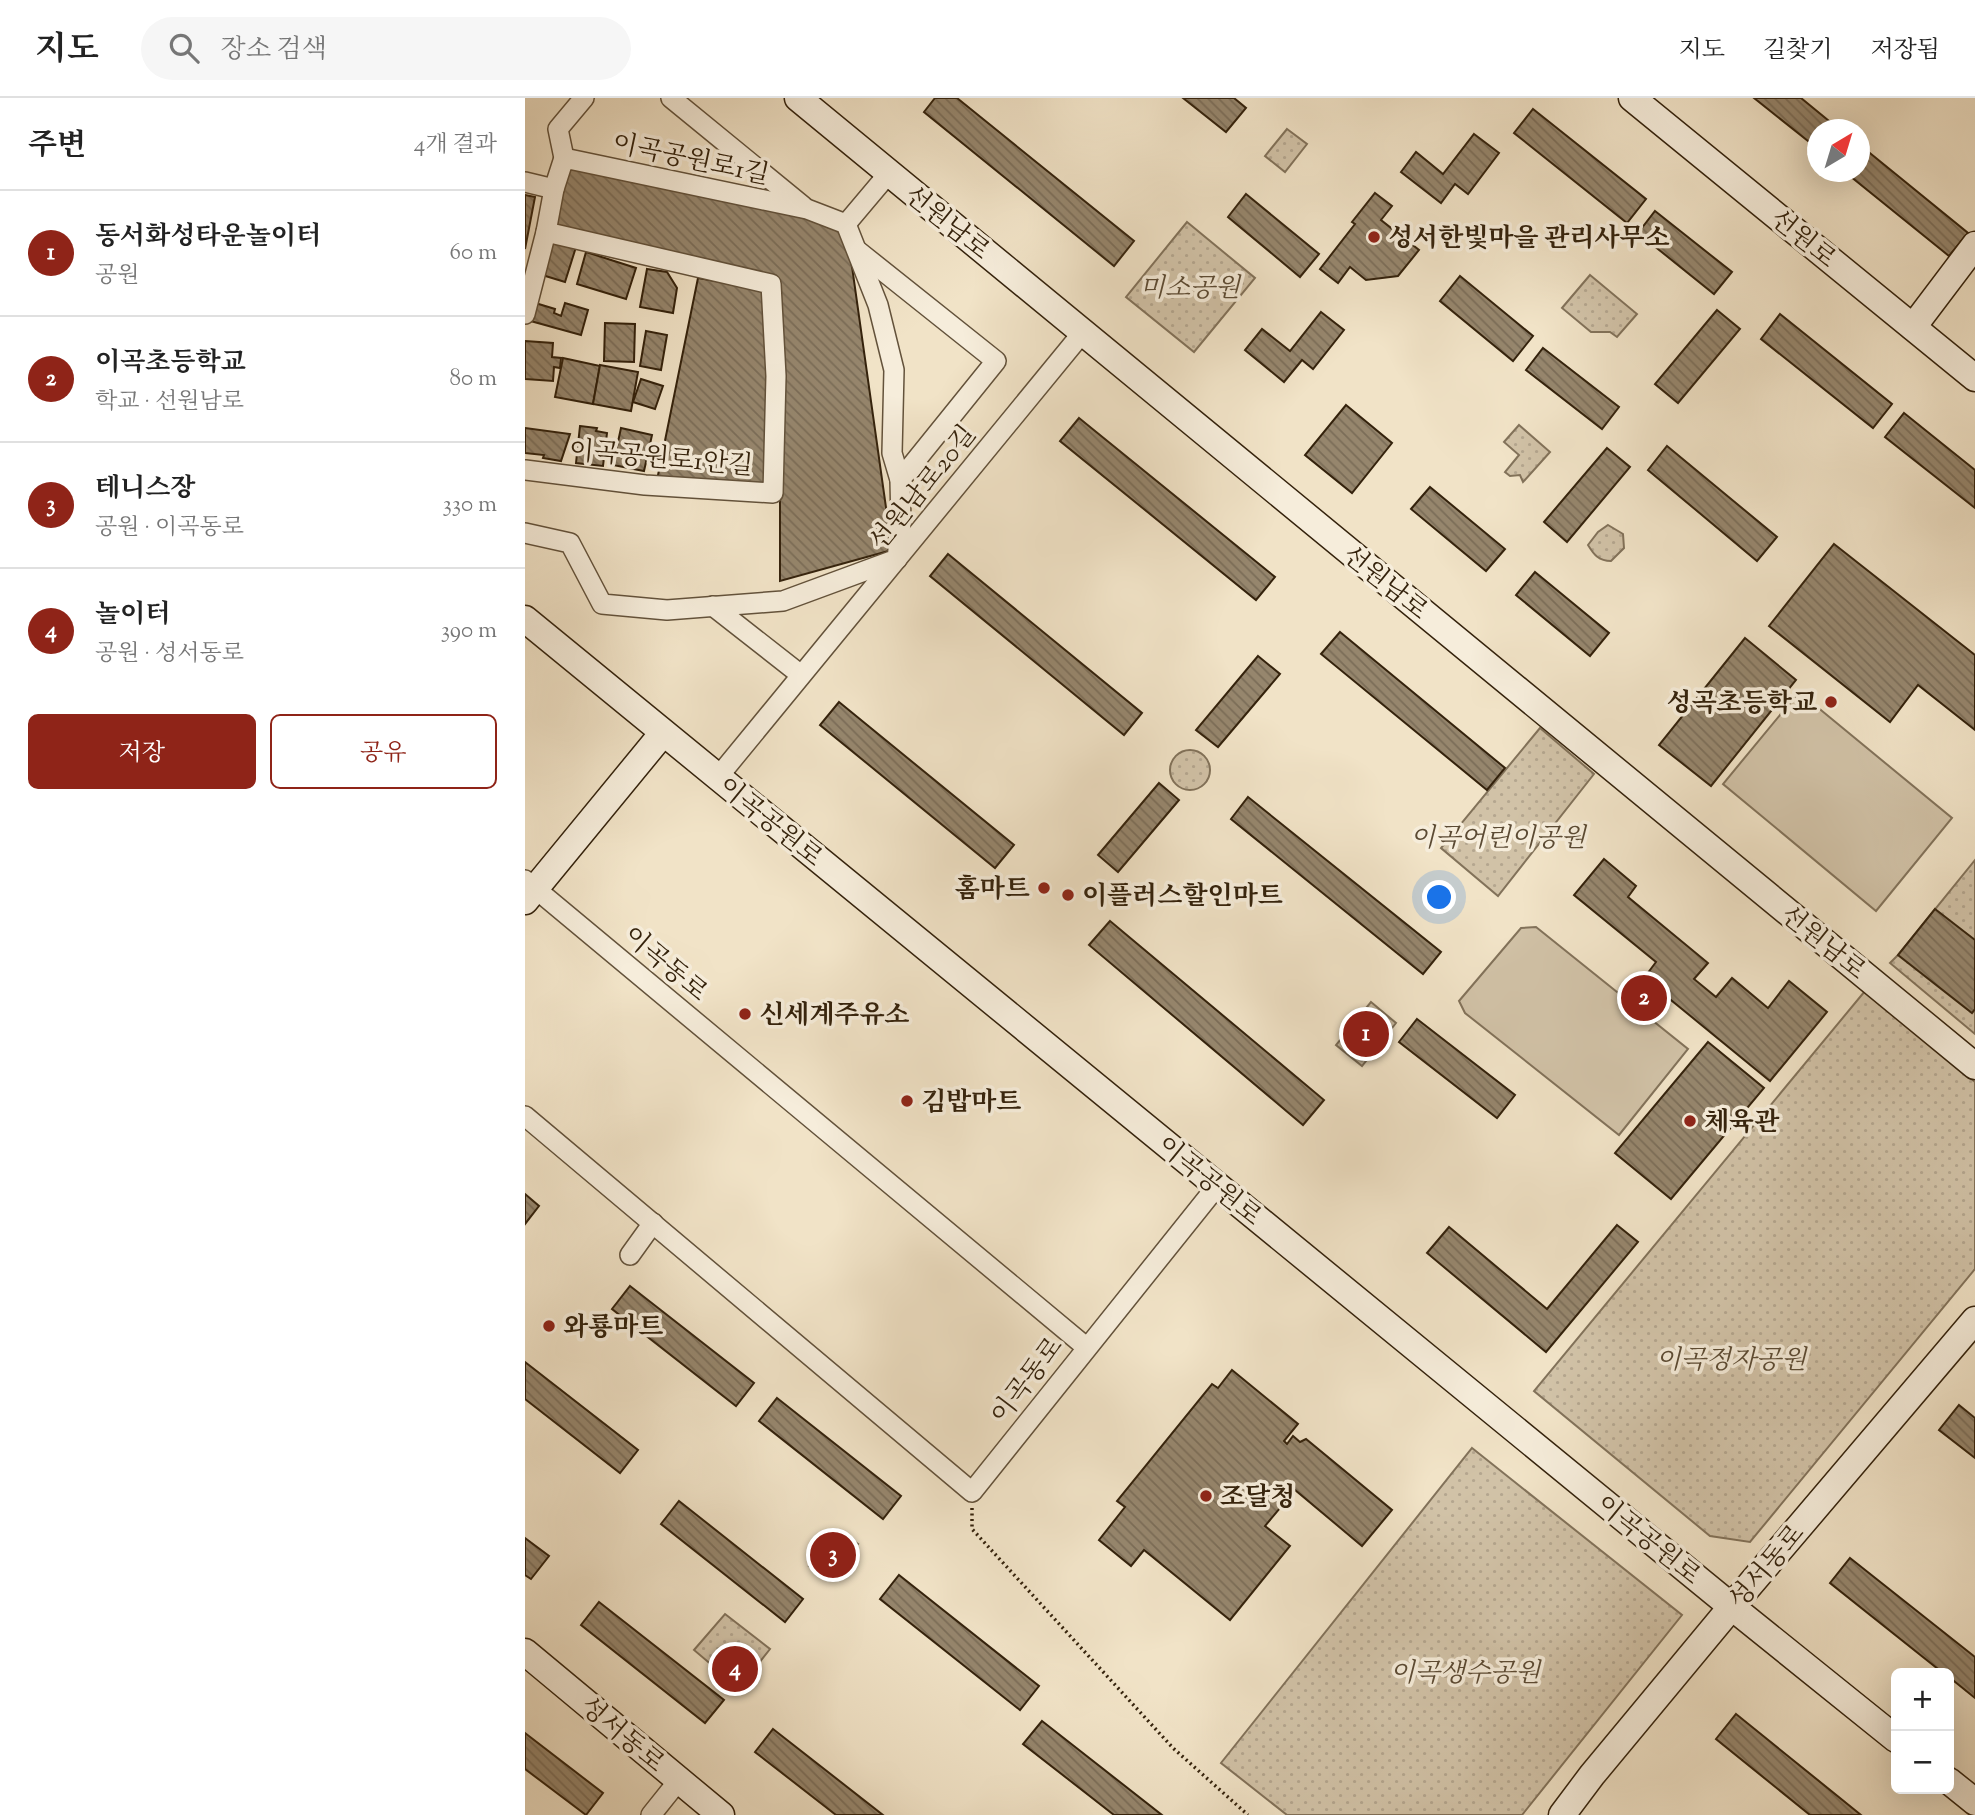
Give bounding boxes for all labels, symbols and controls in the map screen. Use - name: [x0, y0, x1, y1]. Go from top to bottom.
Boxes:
- search box: [141, 17, 631, 80]
- text: 지도: [35, 27, 99, 75]
- icon: search: [165, 29, 203, 67]
- text: 장소 검색: [221, 32, 327, 69]
- text: 지도: [1679, 34, 1725, 68]
- text: 길찾기: [1763, 34, 1832, 68]
- text: 저장됨: [1870, 34, 1940, 68]
- north arrow: [1807, 119, 1870, 182]
- text: 주변: [28, 125, 86, 168]
- street label: 이곡공원로1길: [609, 126, 772, 195]
- text: 4개 결과: [414, 129, 497, 162]
- street label: 선원남로: [896, 178, 997, 270]
- street label: 선원로: [1762, 202, 1843, 278]
- text: 동서화성타운놀이터: [95, 219, 321, 256]
- place label: 성서한빛마을 관리사무소: [1388, 221, 1670, 258]
- marker: 성서한빛마을 관리사무소: [1366, 229, 1382, 245]
- text: 1: [47, 237, 55, 270]
- text: 60 m: [449, 237, 497, 270]
- text: 공원: [95, 260, 139, 293]
- park label: 미소공원: [1140, 271, 1242, 308]
- text: 이곡초등학교: [95, 345, 246, 382]
- text: 2: [46, 363, 56, 396]
- text: 80 m: [449, 363, 497, 396]
- text: 학교 · 선원남로: [95, 386, 244, 419]
- street label: 선원남로20길: [862, 418, 986, 559]
- street label: 이곡공원로1안길: [567, 433, 754, 486]
- text: 테니스장: [95, 471, 195, 508]
- text: 3: [46, 489, 56, 522]
- text: 330 m: [443, 489, 497, 522]
- text: 공원 · 이곡동로: [95, 512, 244, 545]
- street label: 선원남로: [1334, 538, 1435, 630]
- text: 놀이터: [95, 597, 170, 634]
- text: 4: [45, 615, 57, 648]
- text: 390 m: [441, 615, 497, 648]
- text: 공원 · 성서동로: [95, 638, 244, 671]
- place label: 성곡초등학교: [1666, 686, 1817, 723]
- marker: 성곡초등학교: [1823, 694, 1839, 710]
- button: 저장: [28, 714, 256, 789]
- button: 공유: [270, 714, 497, 789]
- street label: 이곡공원로: [709, 769, 830, 877]
- park label: 이곡어린이공원: [1410, 821, 1588, 858]
- place label: 홈마트: [955, 872, 1030, 909]
- place label: 이플러스할인마트: [1082, 879, 1283, 916]
- marker: 홈마트: [1036, 880, 1052, 896]
- your location: [1422, 880, 1456, 914]
- marker: 이플러스할인마트: [1060, 887, 1076, 903]
- street label: 선원남로: [1772, 898, 1873, 990]
- street label: 이곡동로: [614, 918, 715, 1011]
- pin: 2: [1621, 972, 1667, 1024]
- place label: 신세계주유소: [759, 998, 910, 1035]
- marker: 신세계주유소: [737, 1006, 753, 1022]
- pin: 1: [1343, 1008, 1389, 1060]
- place label: 김밥마트: [921, 1085, 1021, 1122]
- marker: 김밥마트: [899, 1093, 915, 1109]
- place label: 체육관: [1704, 1105, 1780, 1142]
- marker: 체육관: [1682, 1113, 1698, 1129]
- street label: 이곡공원로: [1148, 1128, 1269, 1236]
- place label: 와룡마트: [563, 1310, 663, 1347]
- marker: 와룡마트: [541, 1318, 557, 1334]
- street label: 이곡동로: [983, 1330, 1073, 1433]
- park label: 이곡정자공원: [1656, 1343, 1808, 1380]
- place label: 조달청: [1220, 1480, 1295, 1517]
- street label: 이곡공원로: [1587, 1487, 1708, 1595]
- marker: 조달청: [1198, 1488, 1214, 1504]
- street label: 성서동로: [1721, 1517, 1814, 1618]
- pin: 3: [810, 1529, 856, 1581]
- pin: 4: [712, 1643, 758, 1695]
- park label: 이곡생수공원: [1390, 1656, 1542, 1693]
- map controls: [1891, 1668, 1954, 1794]
- button: +: [1891, 1668, 1954, 1731]
- street label: 성서동로: [571, 1689, 672, 1782]
- button: −: [1891, 1731, 1954, 1794]

